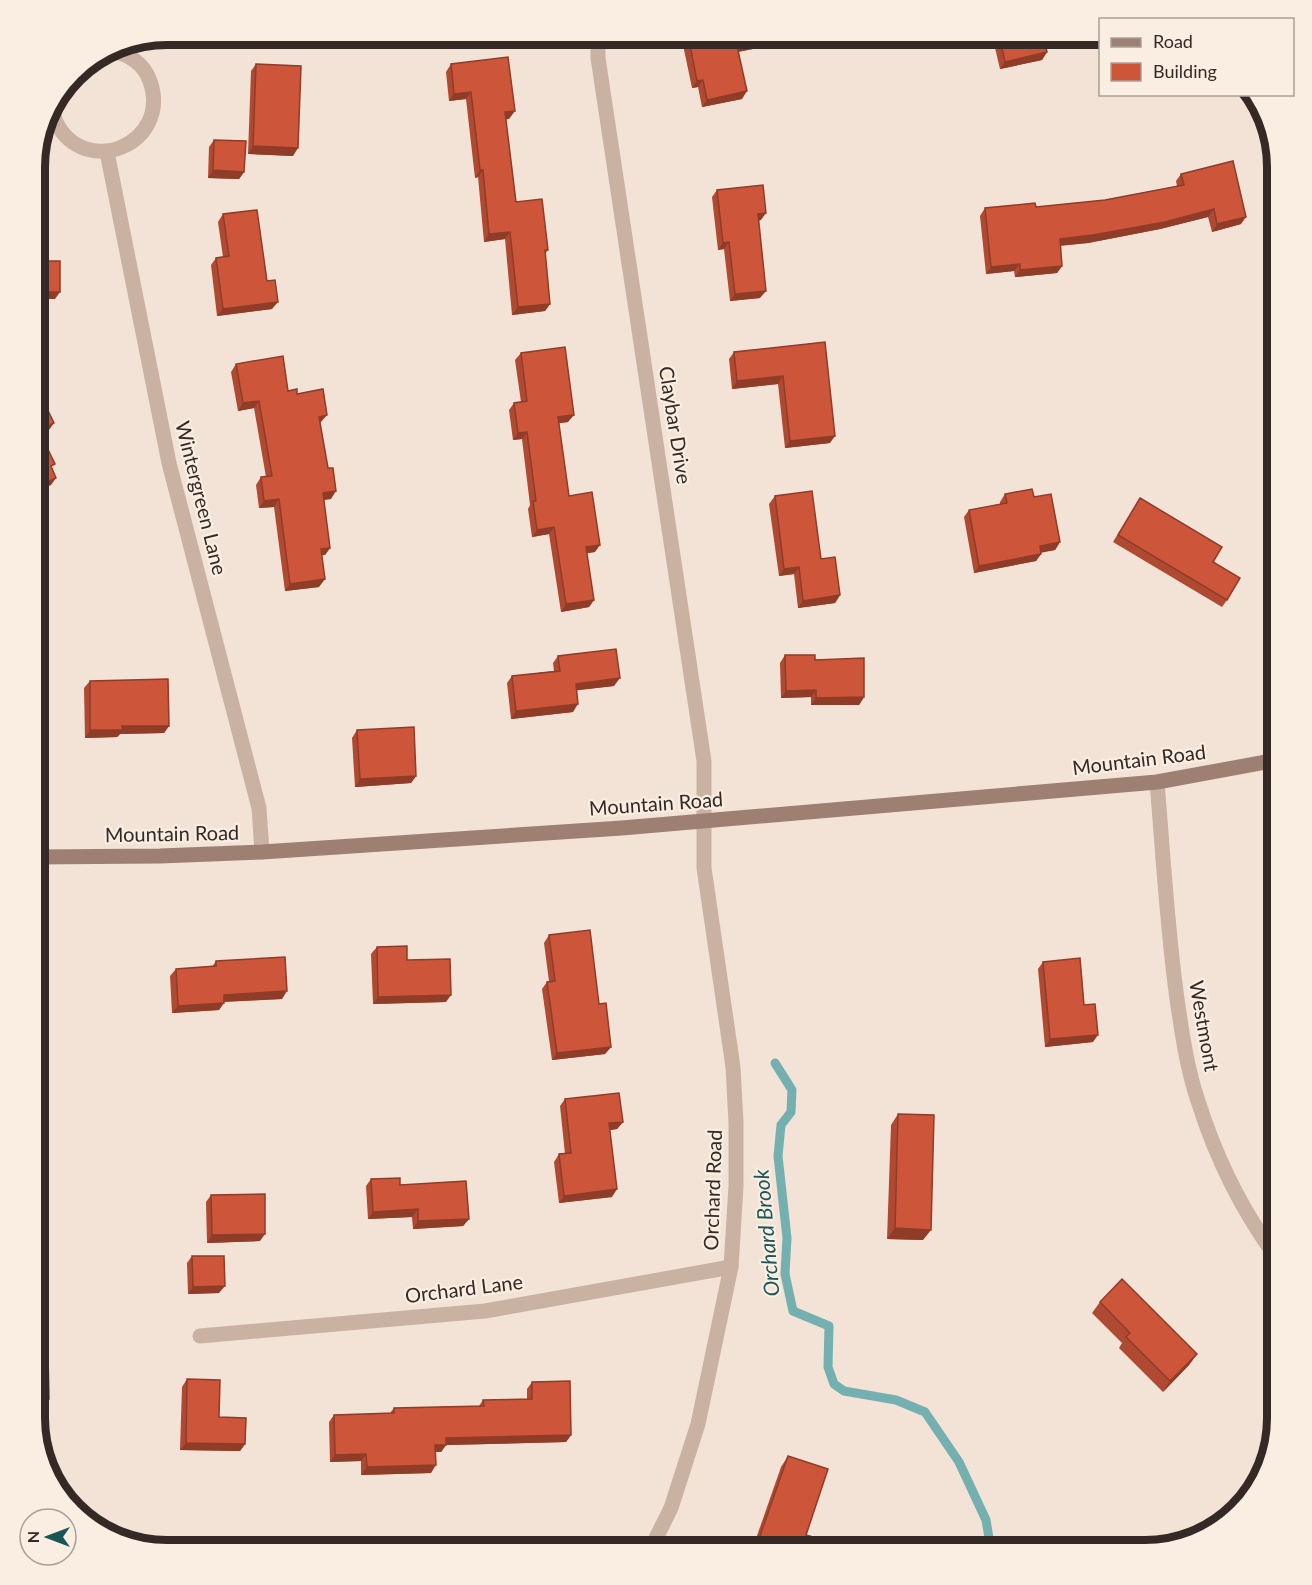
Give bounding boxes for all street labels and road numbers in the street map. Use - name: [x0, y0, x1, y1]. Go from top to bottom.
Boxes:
- street label: Claybar Drive: [655, 364, 697, 485]
- street label: Wintergreen Lane: [171, 418, 233, 577]
- street label: Mountain Road: [1071, 739, 1207, 779]
- street label: Mountain Road: [588, 786, 724, 820]
- street label: Mountain Road: [105, 820, 239, 846]
- street label: Westmont: [1185, 978, 1225, 1073]
- street label: Orchard Road: [698, 1129, 726, 1251]
- street label: Orchard Lane: [404, 1269, 524, 1307]

